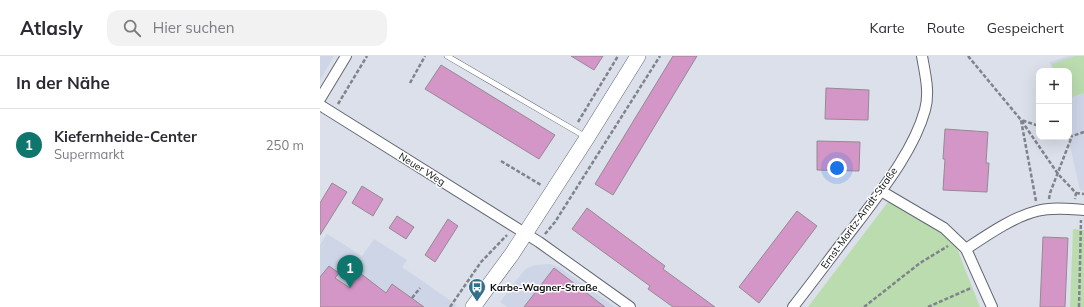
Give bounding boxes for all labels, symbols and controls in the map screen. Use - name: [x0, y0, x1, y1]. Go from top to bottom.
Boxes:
- search box: [107, 10, 387, 46]
- text: Atlasly: [20, 16, 83, 40]
- icon: search: [121, 17, 143, 39]
- text: Hier suchen: [153, 18, 235, 37]
- text: Karte: [870, 19, 905, 37]
- text: Route: [927, 19, 965, 37]
- text: Gespeichert: [987, 19, 1064, 37]
- map controls: [1036, 68, 1072, 140]
- button: +: [1036, 68, 1072, 104]
- text: In der Nähe: [16, 72, 110, 93]
- button: −: [1036, 104, 1072, 140]
- text: Kiefernheide-Center: [54, 127, 197, 146]
- text: 1: [25, 137, 33, 153]
- text: 250 m: [266, 137, 304, 153]
- text: Supermarkt: [54, 146, 124, 162]
- street label: Neuer Weg: [396, 150, 448, 188]
- your location: [827, 158, 847, 178]
- street label: Ernst-Moritz-Arndt-Straße: [818, 165, 900, 271]
- pin: 1: [337, 255, 363, 288]
- bus stop icon: Karbe-Wagner-Straße: [467, 277, 487, 302]
- place label: Karbe-Wagner-Straße: [490, 281, 598, 294]

